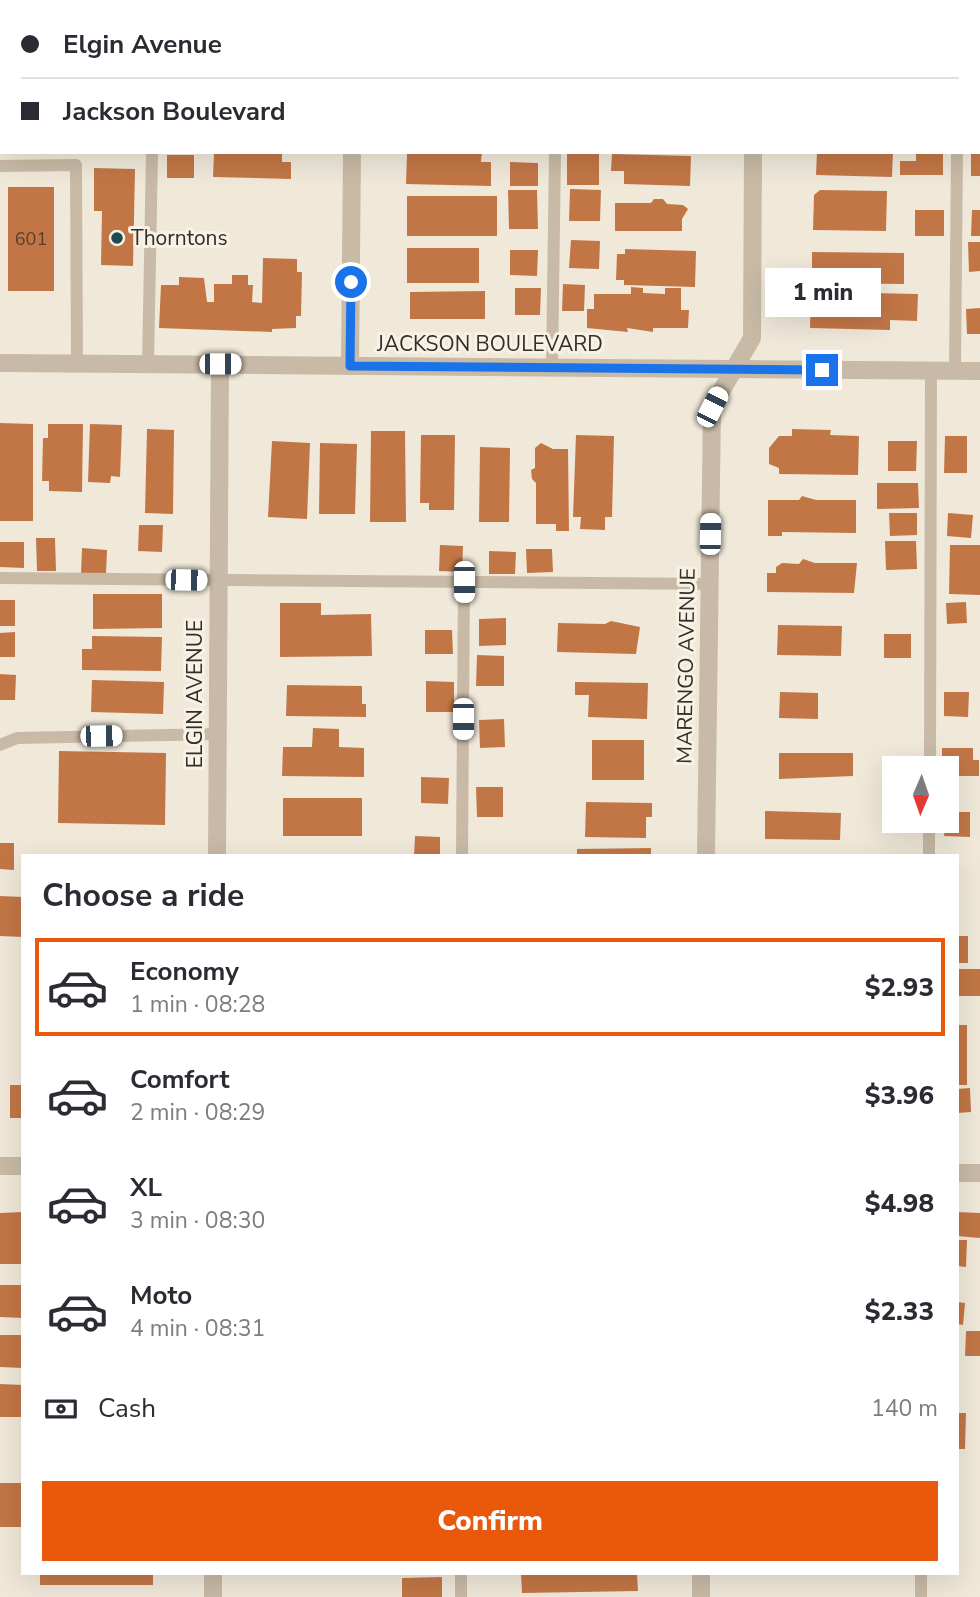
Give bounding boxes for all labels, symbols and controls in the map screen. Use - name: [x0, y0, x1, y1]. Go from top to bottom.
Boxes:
- text: Elgin Avenue: [63, 27, 222, 62]
- text: Jackson Boulevard: [63, 94, 286, 129]
- place label: Thorntons: [131, 224, 228, 252]
- house number: 601: [15, 227, 47, 251]
- marker: Thorntons: [109, 230, 125, 246]
- route start: [335, 266, 367, 298]
- callout: 1 min: [764, 268, 880, 318]
- text: 1 min: [793, 277, 853, 308]
- street label: JACKSON BOULEVARD: [376, 330, 603, 358]
- car: [200, 354, 242, 375]
- route end: [806, 354, 838, 386]
- car: [694, 384, 731, 430]
- car: [700, 513, 721, 555]
- car: [454, 561, 475, 603]
- street label: MARENGO AVENUE: [670, 568, 702, 764]
- car: [165, 569, 208, 591]
- street label: ELGIN AVENUE: [181, 620, 209, 768]
- car: [453, 698, 474, 740]
- car: [80, 725, 123, 747]
- north arrow: [882, 756, 959, 833]
- map controls: [882, 756, 959, 833]
- text: Choose a ride: [42, 874, 244, 917]
- text: Economy: [130, 954, 239, 989]
- icon: car: [46, 956, 109, 1019]
- text: $2.93: [865, 970, 934, 1005]
- text: 1 min · 08:28: [130, 989, 265, 1020]
- text: Comfort: [130, 1062, 230, 1097]
- icon: car: [46, 1064, 109, 1127]
- text: $3.96: [865, 1078, 934, 1113]
- text: 2 min · 08:29: [130, 1097, 265, 1128]
- text: XL: [130, 1170, 162, 1205]
- icon: car: [46, 1172, 109, 1235]
- text: $4.98: [865, 1186, 934, 1221]
- text: 3 min · 08:30: [130, 1205, 265, 1236]
- text: Moto: [130, 1278, 192, 1313]
- icon: car: [46, 1280, 109, 1343]
- text: $2.33: [865, 1294, 934, 1329]
- text: 4 min · 08:31: [130, 1313, 265, 1344]
- icon: cash: [42, 1390, 80, 1428]
- text: Cash: [98, 1391, 156, 1426]
- text: 140 m: [871, 1393, 938, 1424]
- button: Confirm: [42, 1481, 938, 1561]

